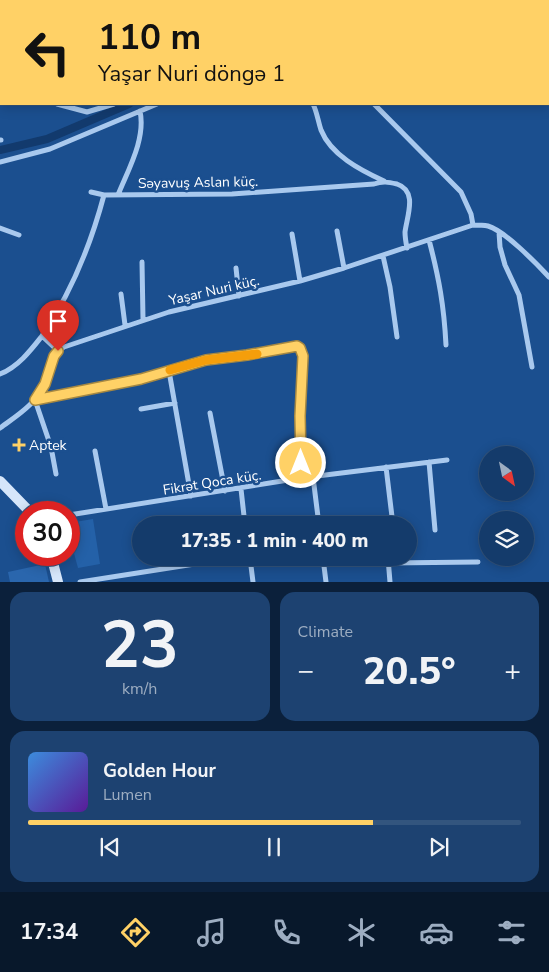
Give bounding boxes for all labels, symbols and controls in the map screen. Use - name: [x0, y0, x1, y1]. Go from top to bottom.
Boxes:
- text: 110 m: [98, 14, 201, 61]
- icon: left: [15, 20, 80, 85]
- text: Yaşar Nuri döngə 1: [98, 59, 285, 89]
- street label: Səyavuş Aslan küç.: [138, 172, 258, 193]
- street label: Yaşar Nuri küç.: [166, 271, 261, 310]
- pin: [37, 300, 79, 351]
- icon: arrive: [44, 307, 72, 335]
- place label: Aptek: [29, 436, 68, 455]
- position arrow: [274, 436, 326, 488]
- marker: Aptek: [13, 439, 25, 451]
- north arrow: [479, 446, 534, 501]
- map controls: [479, 446, 534, 566]
- street label: Fikrət Qoca küç.: [162, 465, 263, 500]
- speed limit sign: 30: [15, 501, 80, 566]
- button: layers: [479, 511, 534, 566]
- text: 17:35 · 1 min · 400 m: [181, 528, 368, 554]
- text: 23: [101, 601, 179, 690]
- text: Climate: [298, 621, 353, 643]
- text: 20.5°: [363, 646, 456, 697]
- text: −: [298, 652, 314, 690]
- text: +: [504, 652, 521, 690]
- text: km/h: [122, 678, 157, 700]
- text: Golden Hour: [103, 758, 216, 784]
- text: Lumen: [103, 784, 152, 806]
- icon: previous: [96, 833, 124, 861]
- icon: pause: [260, 833, 288, 861]
- icon: next: [425, 833, 453, 861]
- icon: directions: [118, 915, 153, 950]
- icon: music: [194, 915, 229, 950]
- icon: phone: [269, 915, 304, 950]
- icon: climate: [344, 915, 379, 950]
- icon: car: [419, 915, 454, 950]
- icon: filters: [494, 915, 529, 950]
- text: 17:34: [20, 917, 78, 947]

